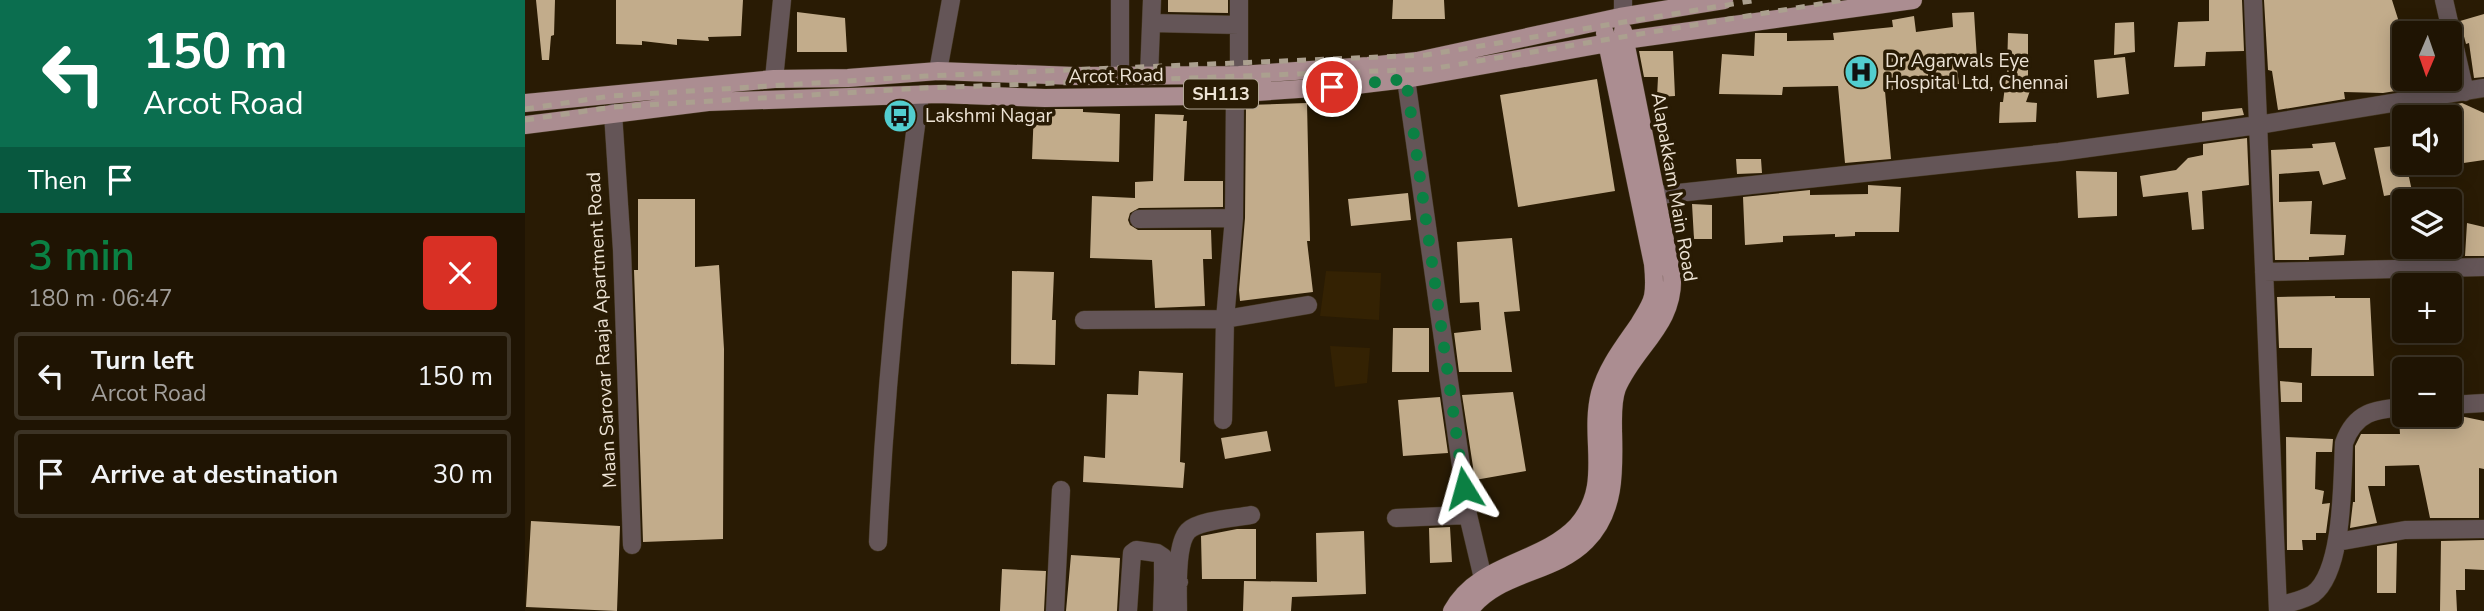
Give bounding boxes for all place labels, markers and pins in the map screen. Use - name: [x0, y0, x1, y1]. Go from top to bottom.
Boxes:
- place label: Dr Agarwals Eye Hospital Ltd, Chennai: [1885, 48, 2068, 96]
- hospital icon: Dr Agarwals Eye Hospital Ltd, Chennai: [1842, 53, 1880, 91]
- pin: [1302, 57, 1362, 117]
- bus stop icon: Lakshmi Nagar: [881, 97, 919, 135]
- place label: Lakshmi Nagar: [925, 103, 1053, 129]

